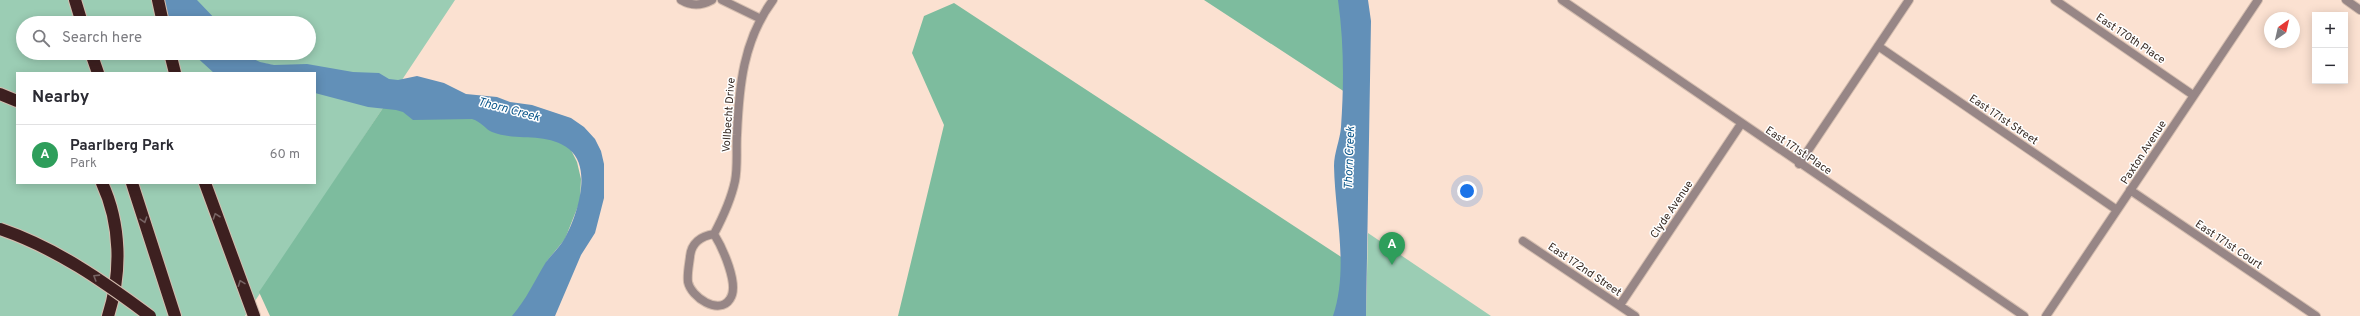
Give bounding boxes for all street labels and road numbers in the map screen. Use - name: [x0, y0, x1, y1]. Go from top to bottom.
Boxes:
- street label: East 170th Place: [2093, 10, 2168, 67]
- street label: Vollbecht Drive: [719, 77, 739, 153]
- street label: East 171st Street: [1966, 92, 2041, 148]
- street label: Paxton Avenue: [2118, 118, 2170, 187]
- street label: East 171st Place: [1763, 123, 1834, 178]
- street label: Clyde Avenue: [1647, 178, 1696, 241]
- street label: East 171st Court: [2192, 217, 2265, 272]
- street label: East 172nd Street: [1545, 240, 1624, 300]

